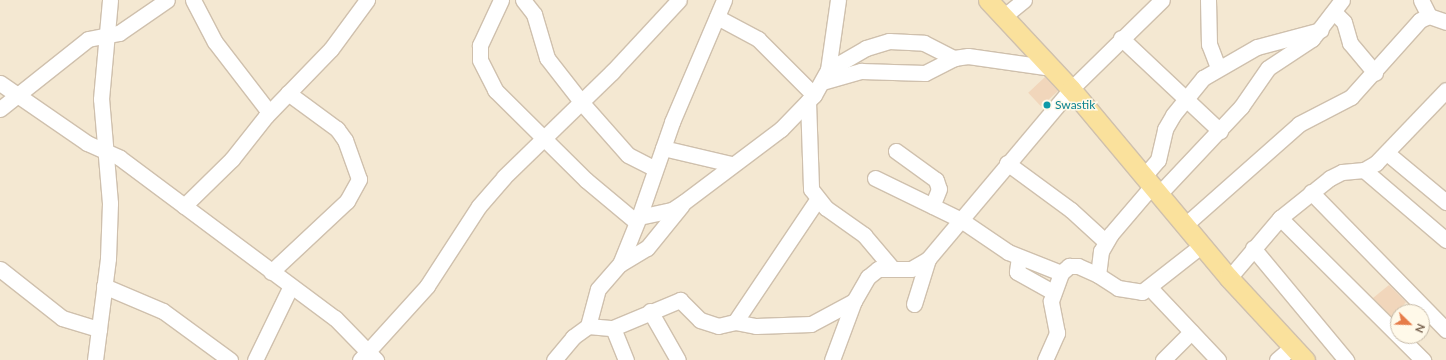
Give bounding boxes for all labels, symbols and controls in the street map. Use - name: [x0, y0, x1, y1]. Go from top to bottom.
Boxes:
- place label: Swastik: [1055, 98, 1095, 112]
- marker: Swastik: [1042, 100, 1052, 110]
- north arrow: [1390, 304, 1430, 344]
- text: N: [1413, 322, 1428, 335]

